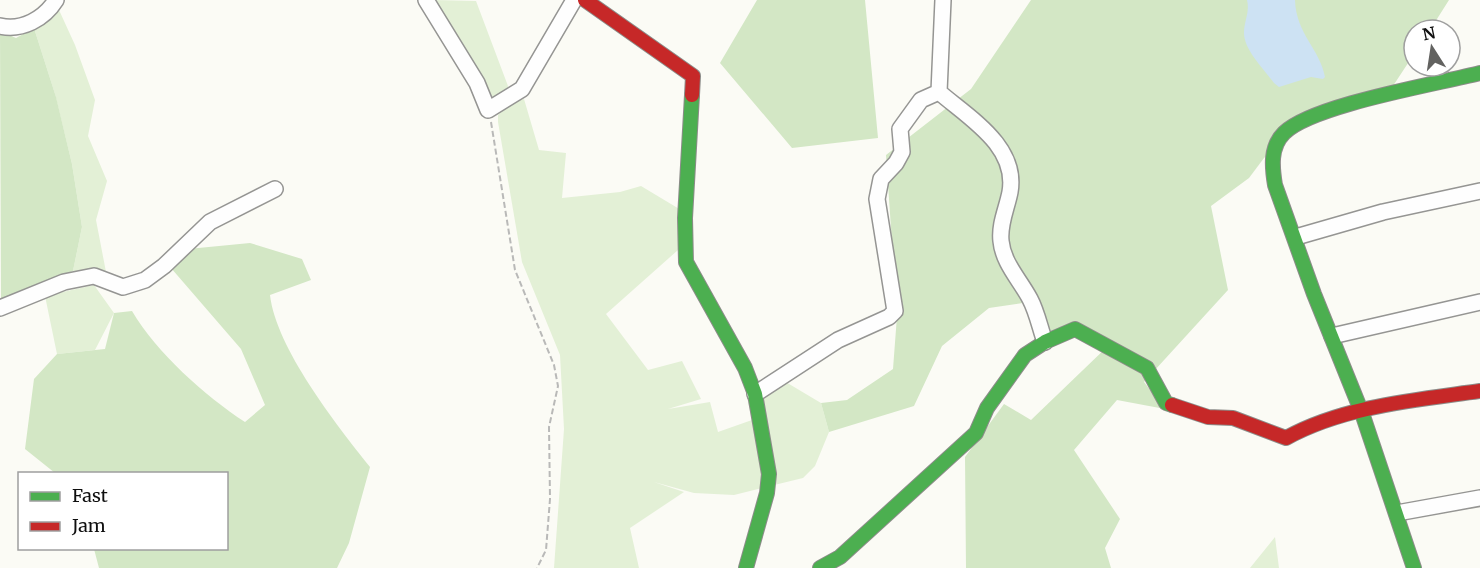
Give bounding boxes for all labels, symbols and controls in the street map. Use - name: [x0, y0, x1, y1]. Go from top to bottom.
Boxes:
- north arrow: [1402, 18, 1462, 78]
- text: N: [1421, 22, 1437, 44]
- legend: [18, 472, 228, 550]
- text: Fast: [72, 484, 108, 507]
- text: Jam: [71, 514, 106, 537]

